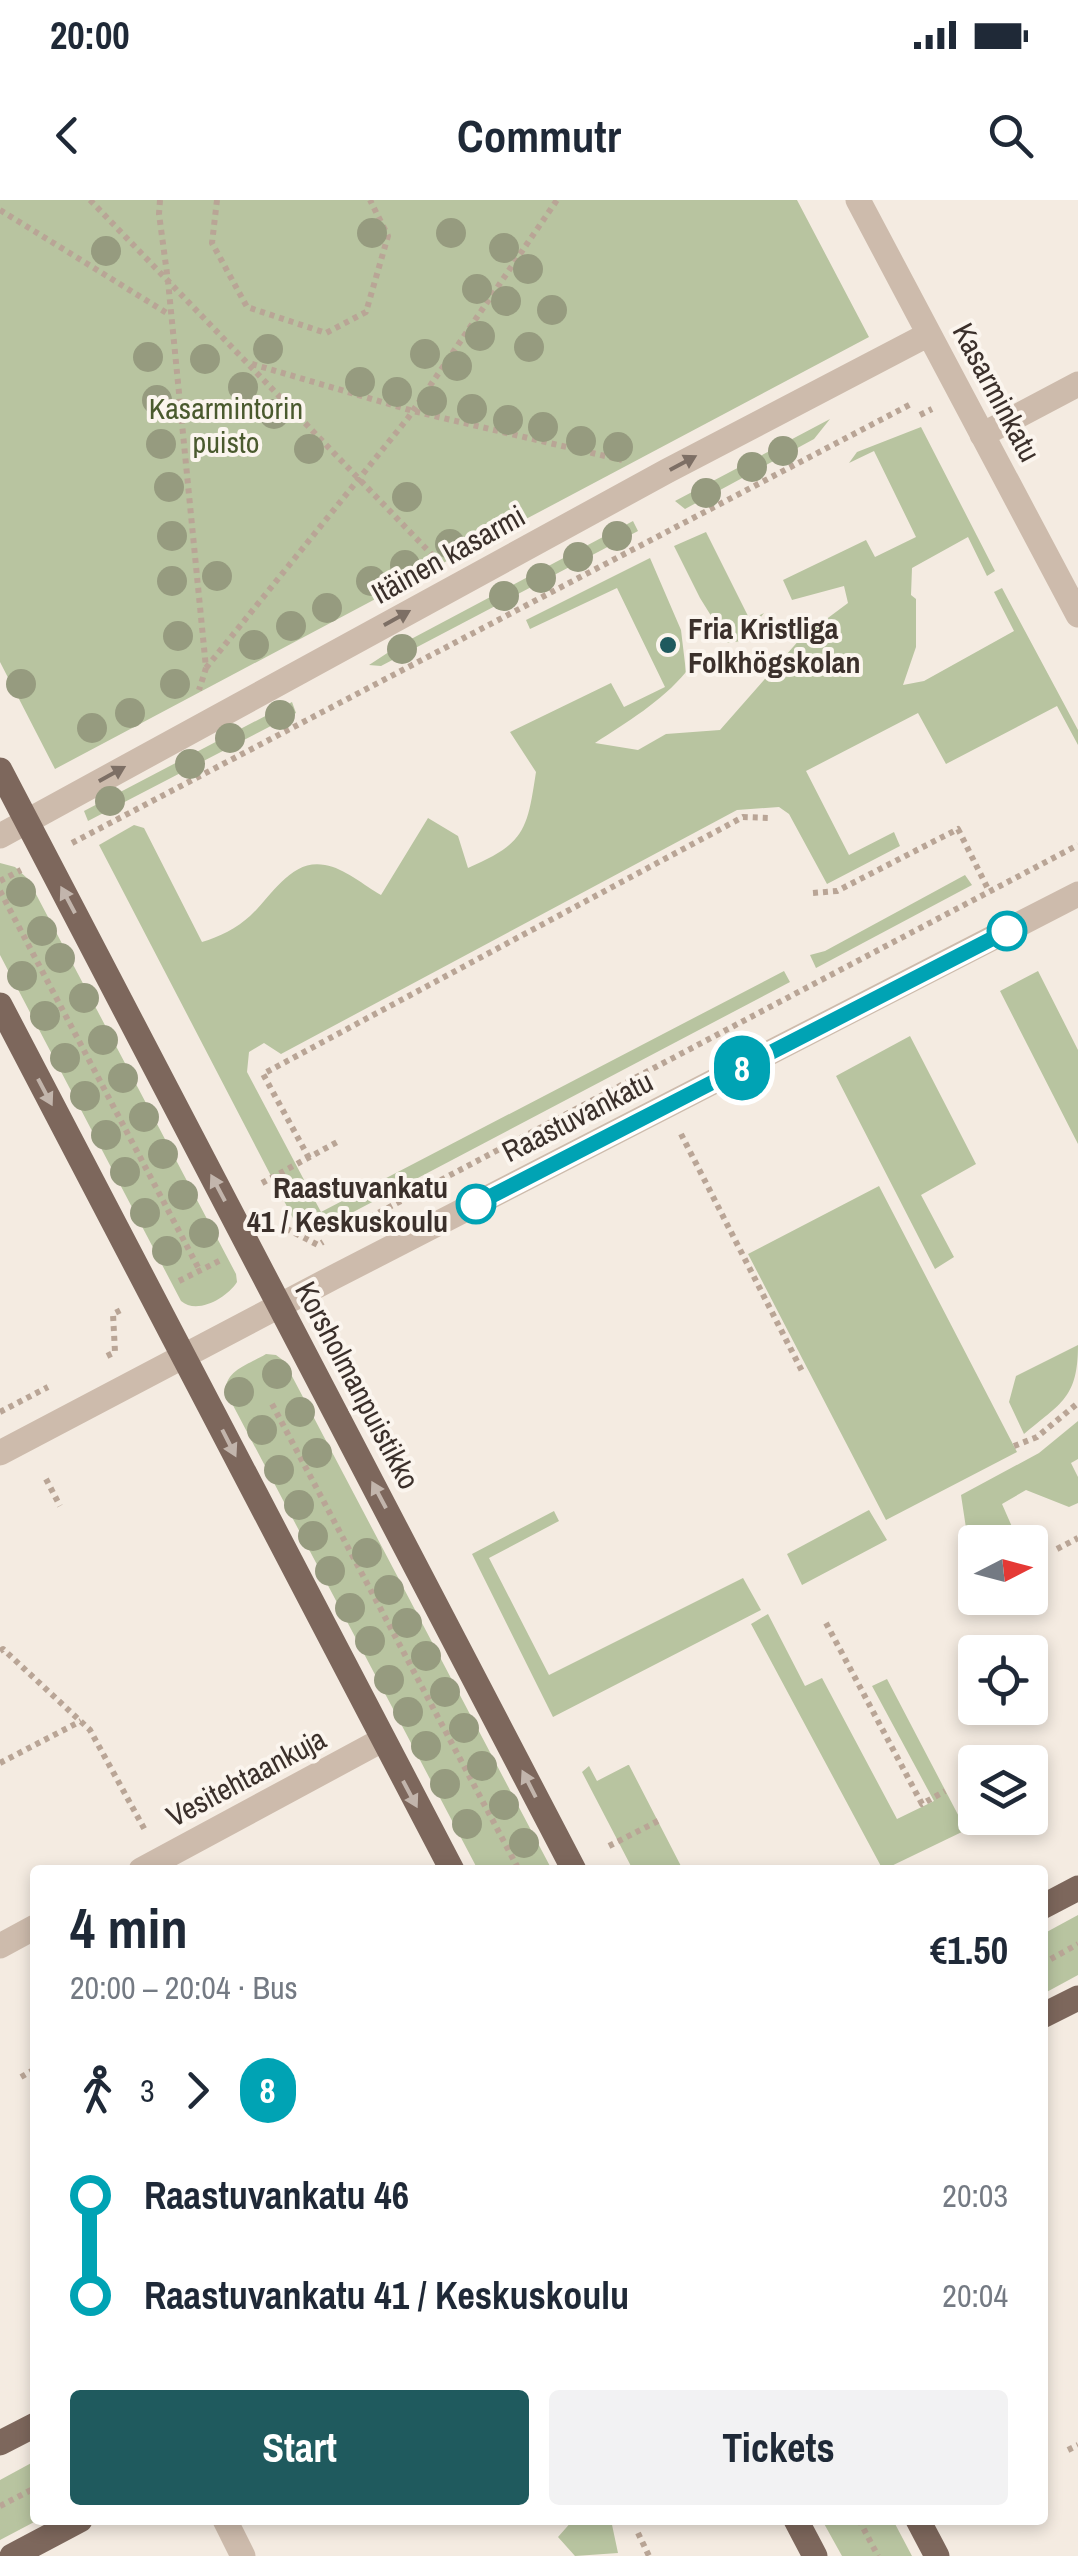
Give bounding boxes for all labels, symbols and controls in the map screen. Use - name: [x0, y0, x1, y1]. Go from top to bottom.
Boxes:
- text: 20:00: [50, 10, 130, 61]
- text: Commutr: [457, 105, 621, 166]
- icon: back: [40, 108, 95, 163]
- icon: search: [983, 108, 1038, 163]
- street label: Kasarminkatu: [944, 316, 1050, 468]
- park label: Kasarmintorin puisto: [149, 388, 303, 462]
- one-way arrow: [668, 455, 697, 472]
- street label: Itäinen kasarmi: [364, 495, 532, 613]
- place label: Fria Kristliga Folkhögskolan: [688, 608, 860, 682]
- one-way arrow: [383, 610, 412, 627]
- marker: Fria Kristliga Folkhögskolan: [657, 634, 679, 656]
- one-way arrow: [98, 766, 127, 783]
- one-way arrow: [60, 885, 77, 914]
- unlabelled marker: [988, 912, 1026, 950]
- line badge: 8: [710, 1036, 774, 1100]
- text: 8: [734, 1045, 750, 1092]
- street label: Raastuvankatu: [495, 1061, 659, 1171]
- one-way arrow: [36, 1077, 53, 1106]
- place label: Raastuvankatu 41 / Keskuskoulu: [247, 1167, 448, 1241]
- one-way arrow: [210, 1173, 227, 1202]
- marker: Raastuvankatu 41 / Keskuskoulu: [457, 1185, 495, 1223]
- street label: Korsholmanpuistikko: [286, 1274, 430, 1496]
- one-way arrow: [220, 1428, 237, 1457]
- one-way arrow: [371, 1481, 388, 1510]
- north arrow: [958, 1525, 1048, 1615]
- map controls: [958, 1525, 1048, 1835]
- button: locate: [958, 1635, 1048, 1725]
- street label: Vesitehtaankuja: [159, 1718, 333, 1836]
- button: layers: [958, 1745, 1048, 1835]
- one-way arrow: [521, 1769, 538, 1798]
- one-way arrow: [402, 1779, 419, 1808]
- text: 4 min: [70, 1891, 188, 1965]
- text: €1.50: [930, 1925, 1008, 1976]
- text: 20:00 – 20:04 · Bus: [70, 1966, 298, 2009]
- icon: walk: [70, 2063, 125, 2118]
- icon: forward: [170, 2063, 225, 2118]
- text: 8: [260, 2067, 276, 2114]
- text: 3: [140, 2069, 155, 2112]
- text: Raastuvankatu 46: [144, 2170, 409, 2221]
- text: 20:03: [942, 2174, 1008, 2217]
- text: Raastuvankatu 41 / Keskuskoulu: [144, 2270, 629, 2321]
- text: 20:04: [942, 2274, 1008, 2317]
- button: Start: [70, 2390, 529, 2505]
- button: Tickets: [549, 2390, 1008, 2505]

